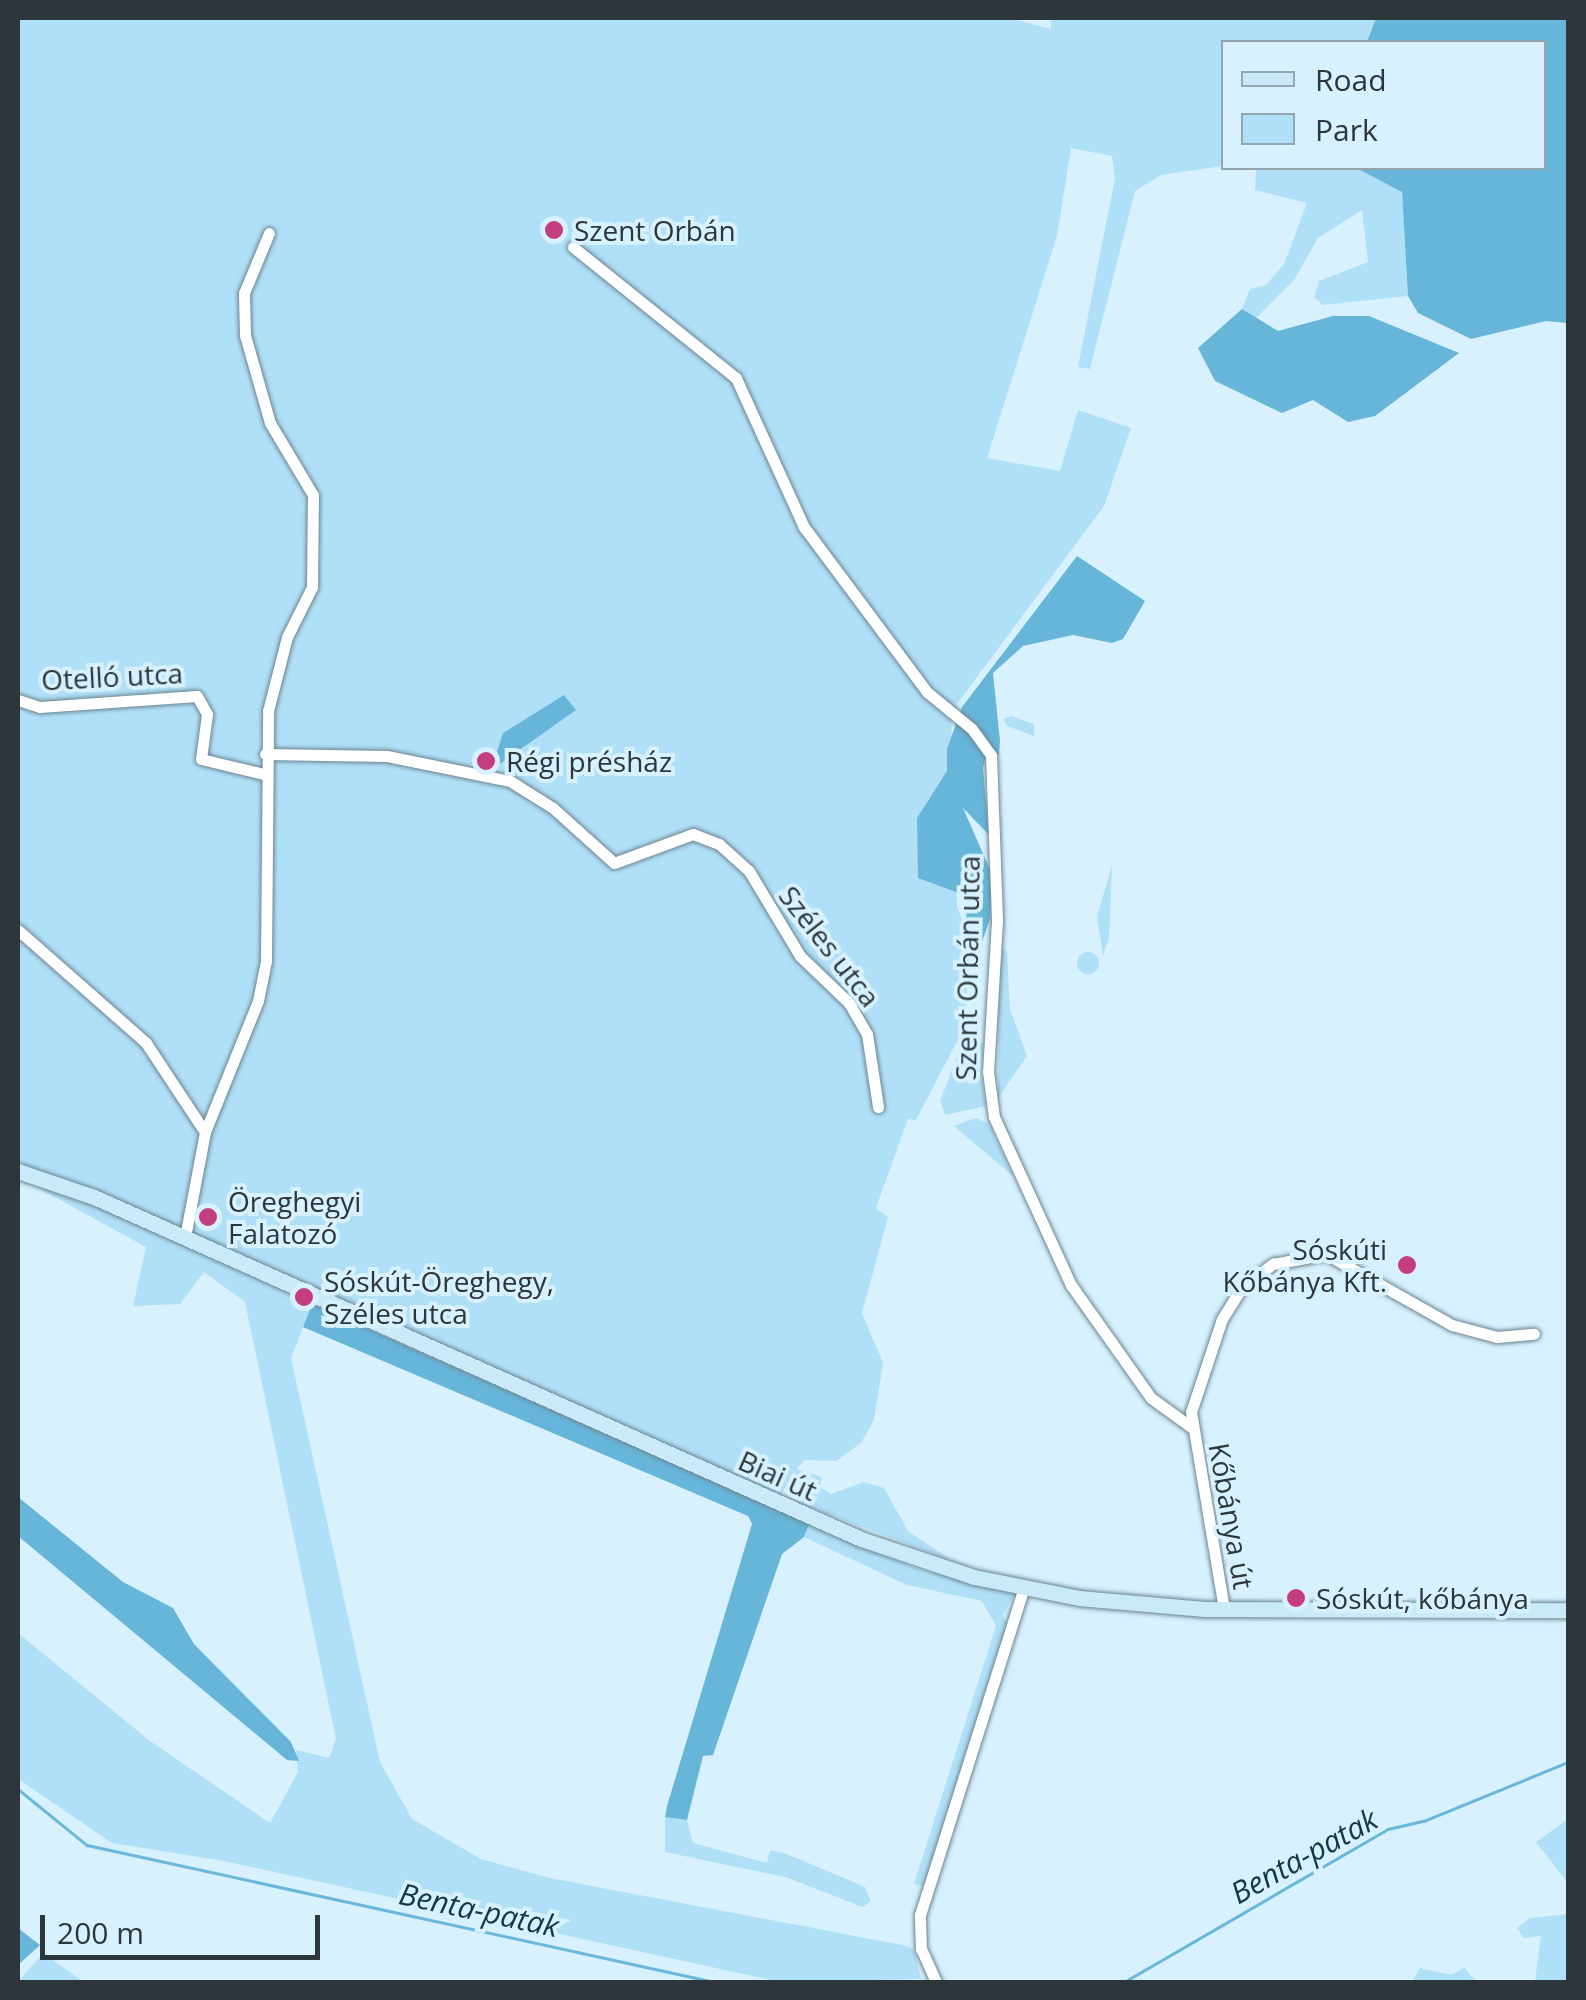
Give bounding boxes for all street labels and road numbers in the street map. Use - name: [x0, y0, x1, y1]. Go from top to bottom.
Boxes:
- street label: Otelló utca: [40, 656, 184, 696]
- street label: Szent Orbán utca: [948, 855, 986, 1081]
- street label: Széles utca: [773, 879, 887, 1013]
- street label: Kőbánya út: [1203, 1440, 1261, 1592]
- street label: Biai út: [734, 1443, 822, 1507]

